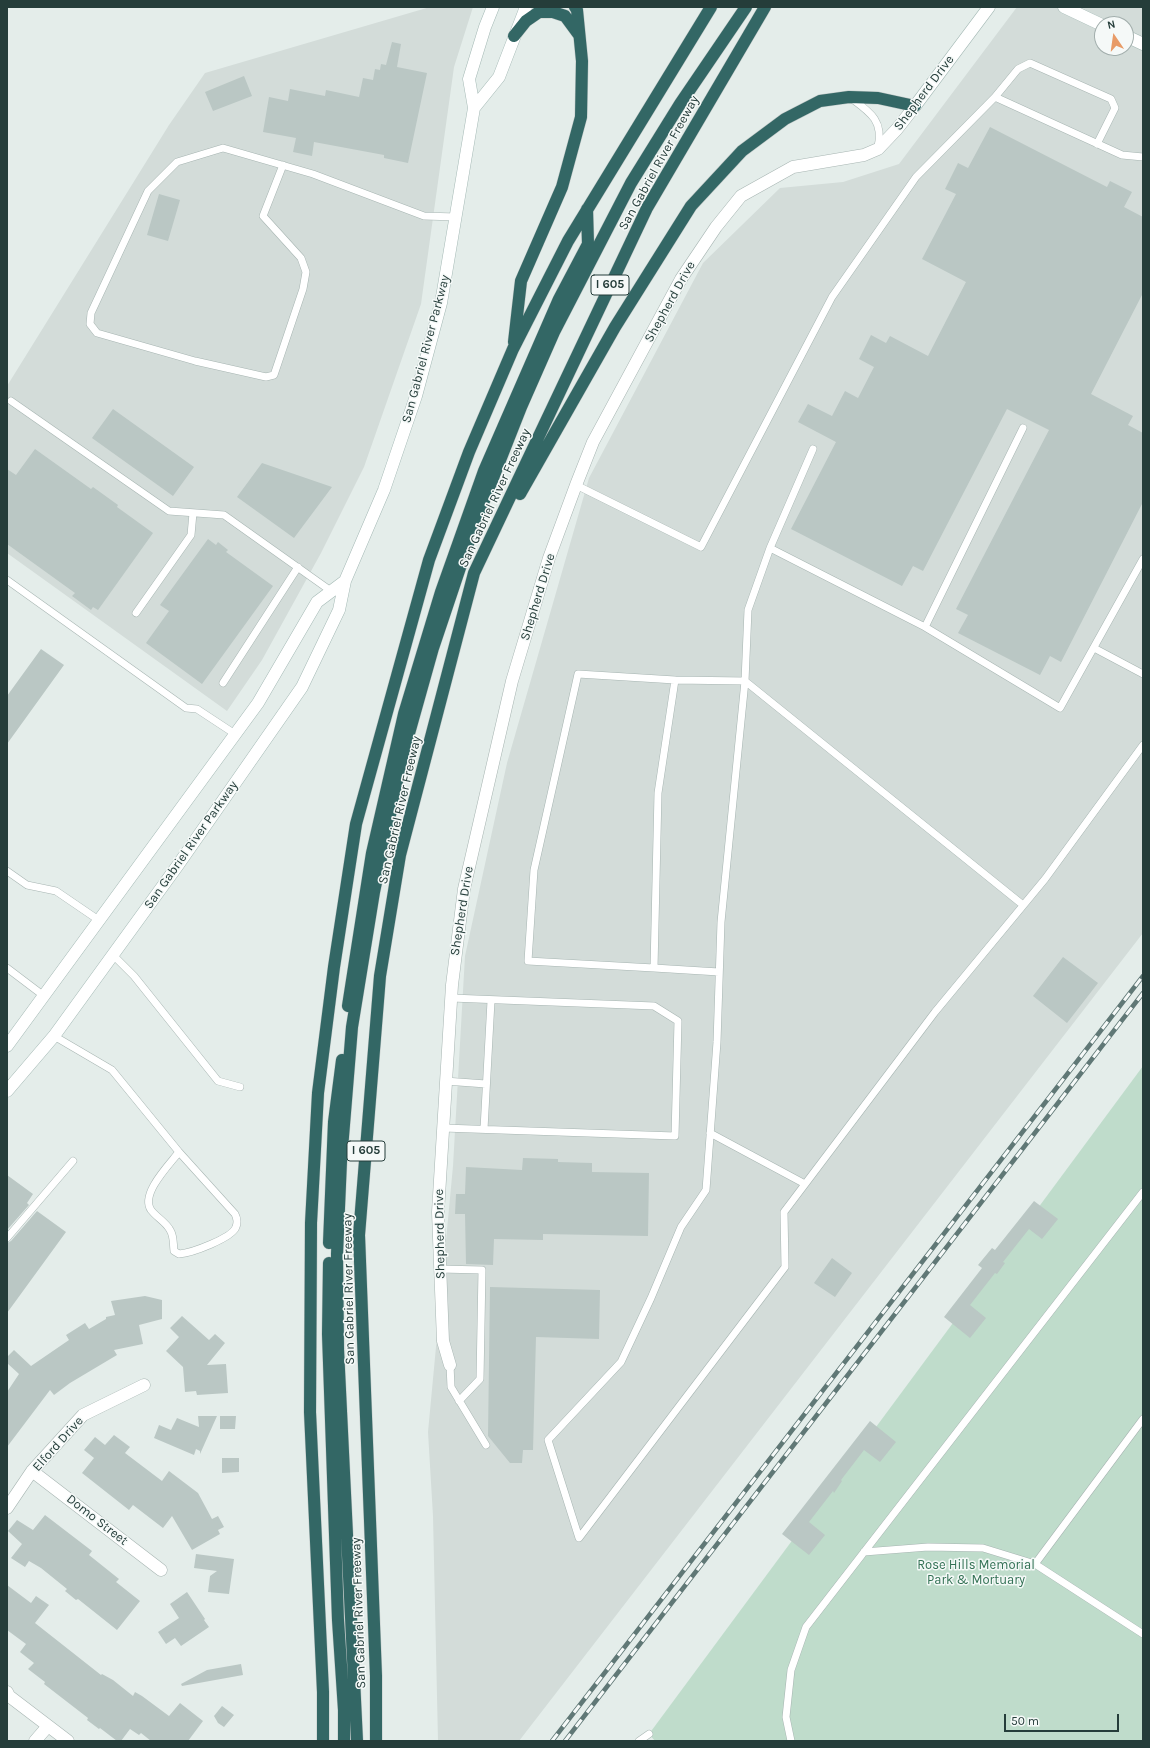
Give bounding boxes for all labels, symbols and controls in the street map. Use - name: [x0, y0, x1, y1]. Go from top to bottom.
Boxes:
- north arrow: [1094, 16, 1134, 56]
- text: N: [1106, 18, 1117, 32]
- street label: Shepherd Drive: [891, 52, 957, 134]
- street label: San Gabriel River Freeway: [615, 93, 703, 233]
- street label: Shepherd Drive: [641, 259, 699, 345]
- street label: San Gabriel River Parkway: [399, 273, 453, 425]
- road number: I 605: [591, 275, 629, 295]
- street label: San Gabriel River Freeway: [456, 426, 534, 570]
- street label: Shepherd Drive: [517, 552, 559, 642]
- street label: San Gabriel River Freeway: [375, 734, 425, 886]
- street label: San Gabriel River Parkway: [141, 778, 241, 912]
- street label: Shepherd Drive: [447, 865, 477, 957]
- road number: I 605: [347, 1141, 385, 1161]
- street label: Shepherd Drive: [431, 1189, 449, 1279]
- street label: San Gabriel River Freeway: [340, 1213, 358, 1365]
- street label: Elford Drive: [29, 1413, 87, 1475]
- street label: Domo Street: [63, 1491, 131, 1549]
- street label: San Gabriel River Freeway: [349, 1537, 369, 1689]
- park label: Rose Hills Memorial Park & Mortuary: [917, 1557, 1035, 1588]
- scale bar: [1006, 1706, 1121, 1732]
- text: 50 m: [1011, 1714, 1039, 1728]

